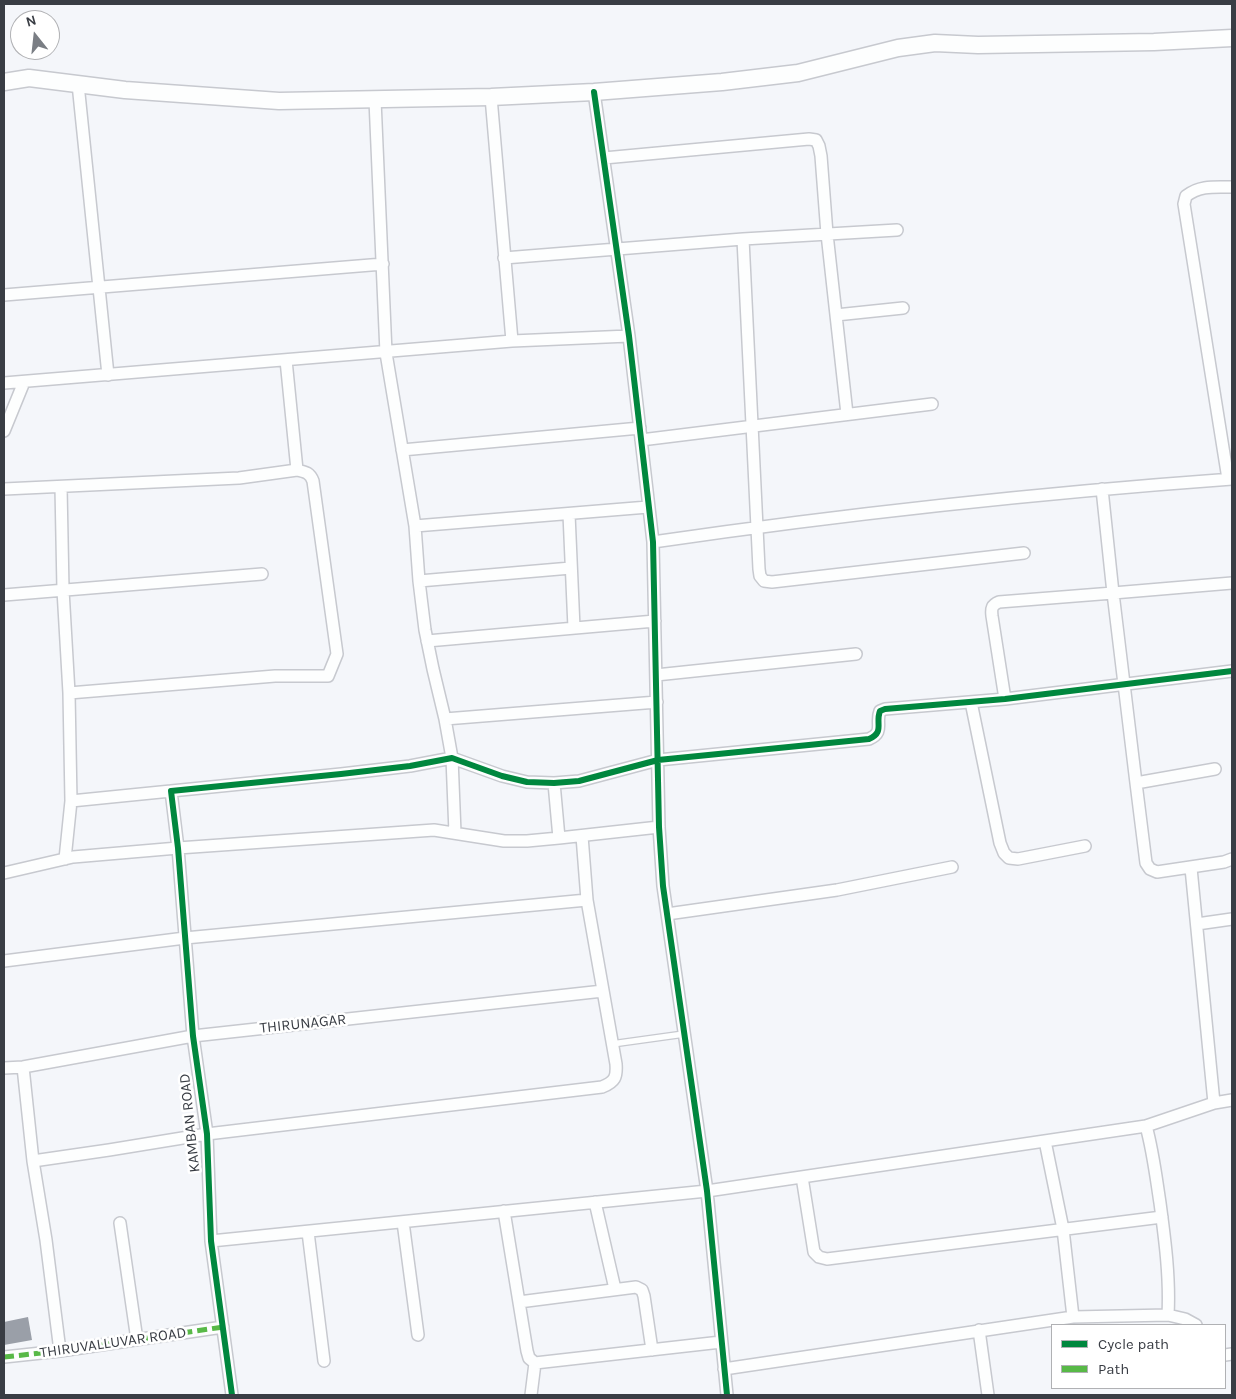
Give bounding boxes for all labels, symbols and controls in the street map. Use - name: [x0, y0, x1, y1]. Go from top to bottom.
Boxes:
- north arrow: [10, 10, 60, 60]
- text: N: [24, 12, 38, 31]
- street label: THIRUNAGAR: [259, 1010, 347, 1038]
- street label: KAMBAN ROAD: [176, 1073, 204, 1173]
- street label: THIRUVALLUVAR ROAD: [39, 1324, 187, 1362]
- legend: [1051, 1324, 1226, 1389]
- text: Cycle path: [1098, 1335, 1169, 1353]
- text: Path: [1098, 1360, 1129, 1378]

